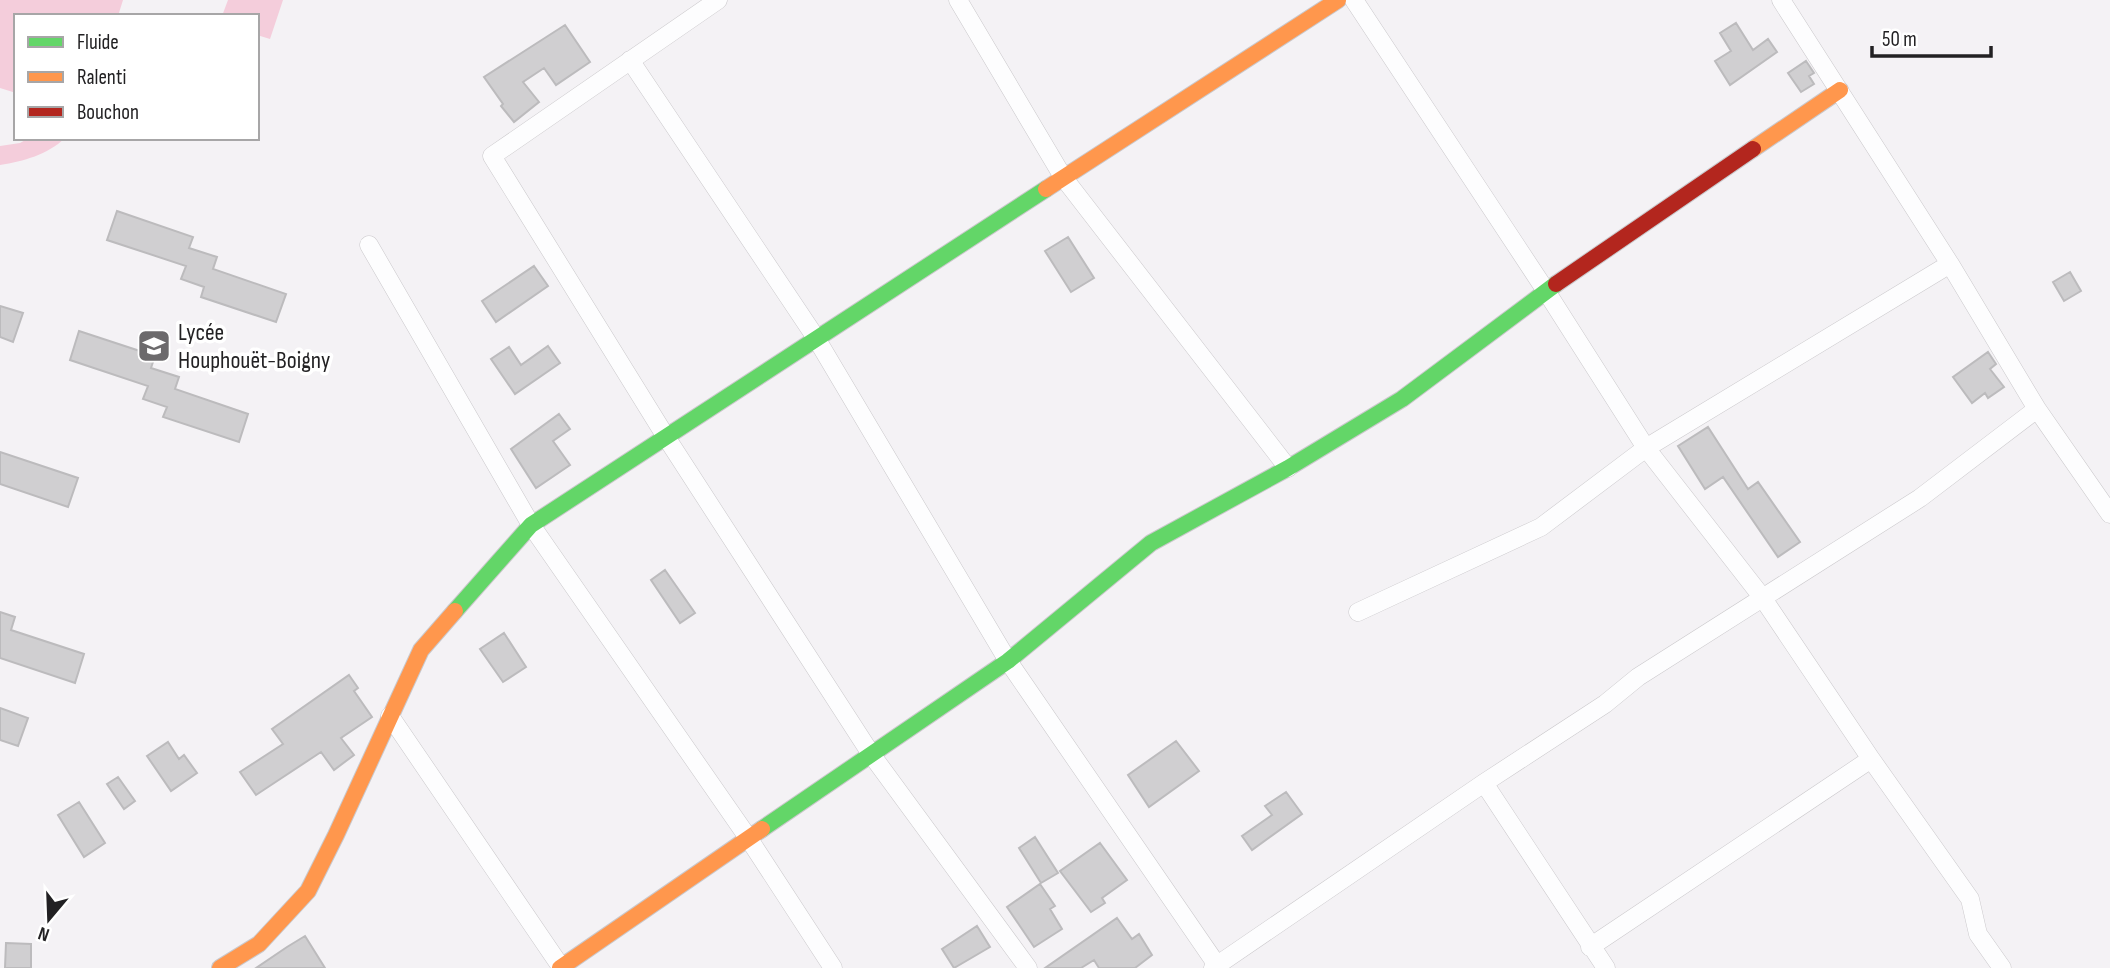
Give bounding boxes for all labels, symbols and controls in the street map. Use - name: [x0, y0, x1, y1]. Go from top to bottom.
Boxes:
- legend: [14, 14, 259, 140]
- scale bar: [1872, 14, 1991, 58]
- text: 50 m: [1882, 27, 1917, 52]
- text: Fluide: [77, 30, 119, 55]
- text: Ralenti: [77, 65, 126, 90]
- text: Bouchon: [77, 100, 139, 125]
- place label: Lycée Houphouët-Boigny: [178, 318, 330, 375]
- school or university icon: Lycée Houphouët-Boigny: [135, 327, 173, 365]
- north arrow: [14, 884, 84, 954]
- text: N: [35, 921, 52, 946]

